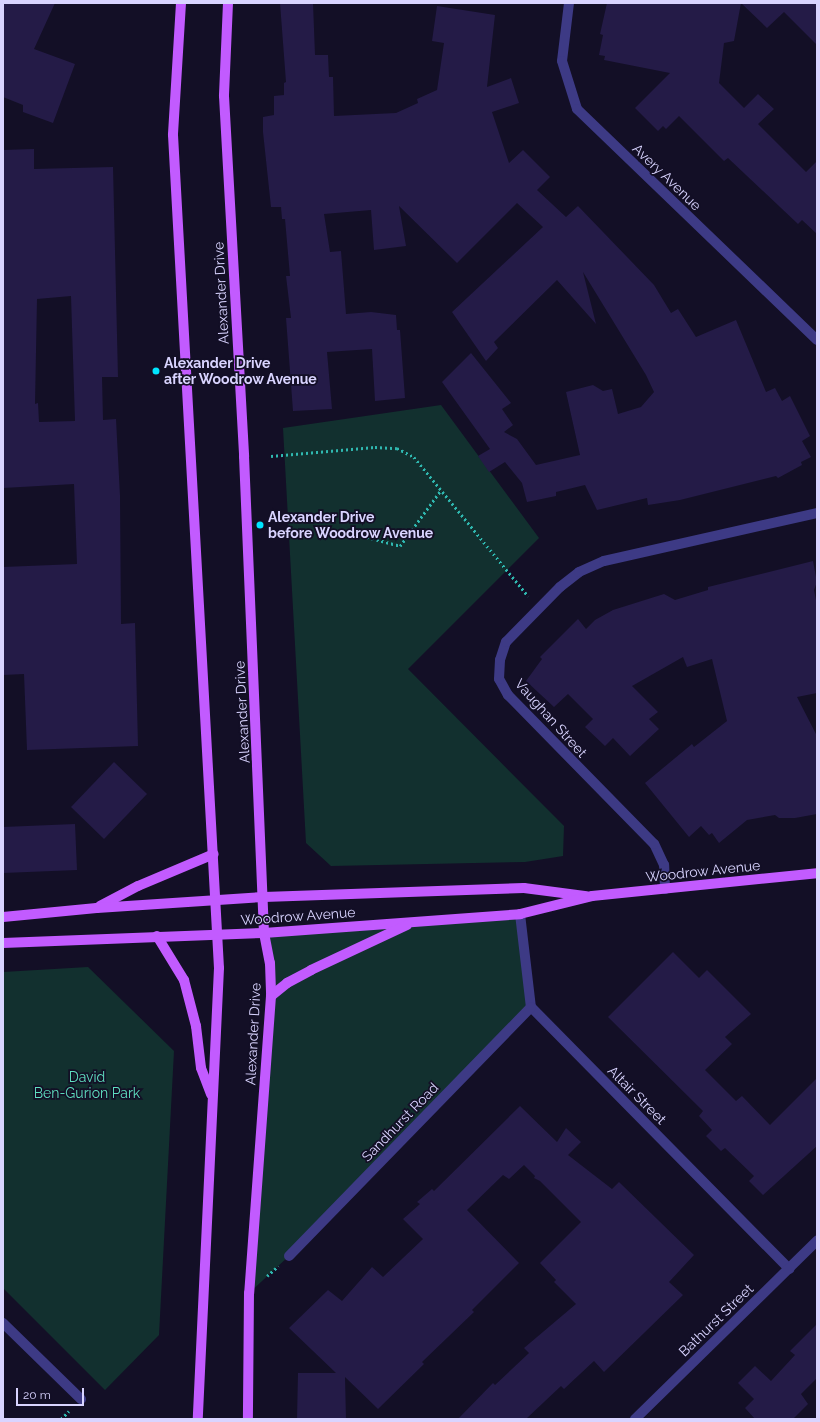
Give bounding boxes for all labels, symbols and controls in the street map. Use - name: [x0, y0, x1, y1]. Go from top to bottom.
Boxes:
- street label: Avery Avenue: [629, 140, 705, 214]
- street label: Alexander Drive: [210, 241, 232, 345]
- place label: Alexander Drive after Woodrow Avenue: [164, 355, 318, 388]
- marker: Alexander Drive after Woodrow Avenue: [151, 366, 161, 376]
- place label: Alexander Drive before Woodrow Avenue: [268, 509, 435, 542]
- marker: Alexander Drive before Woodrow Avenue: [255, 520, 265, 530]
- street label: Alexander Drive: [231, 660, 253, 764]
- street label: Vaughan Street: [511, 675, 591, 761]
- street label: Woodrow Avenue: [644, 857, 762, 885]
- street label: Woodrow Avenue: [240, 904, 356, 928]
- street label: Alexander Drive: [242, 982, 264, 1086]
- street label: Altair Street: [604, 1062, 670, 1128]
- park label: David Ben-Gurion Park: [34, 1069, 140, 1102]
- street label: Sandhurst Road: [358, 1079, 442, 1165]
- street label: Bathurst Street: [675, 1280, 757, 1360]
- scale bar: [18, 1380, 86, 1406]
- text: 20 m: [23, 1388, 51, 1402]

